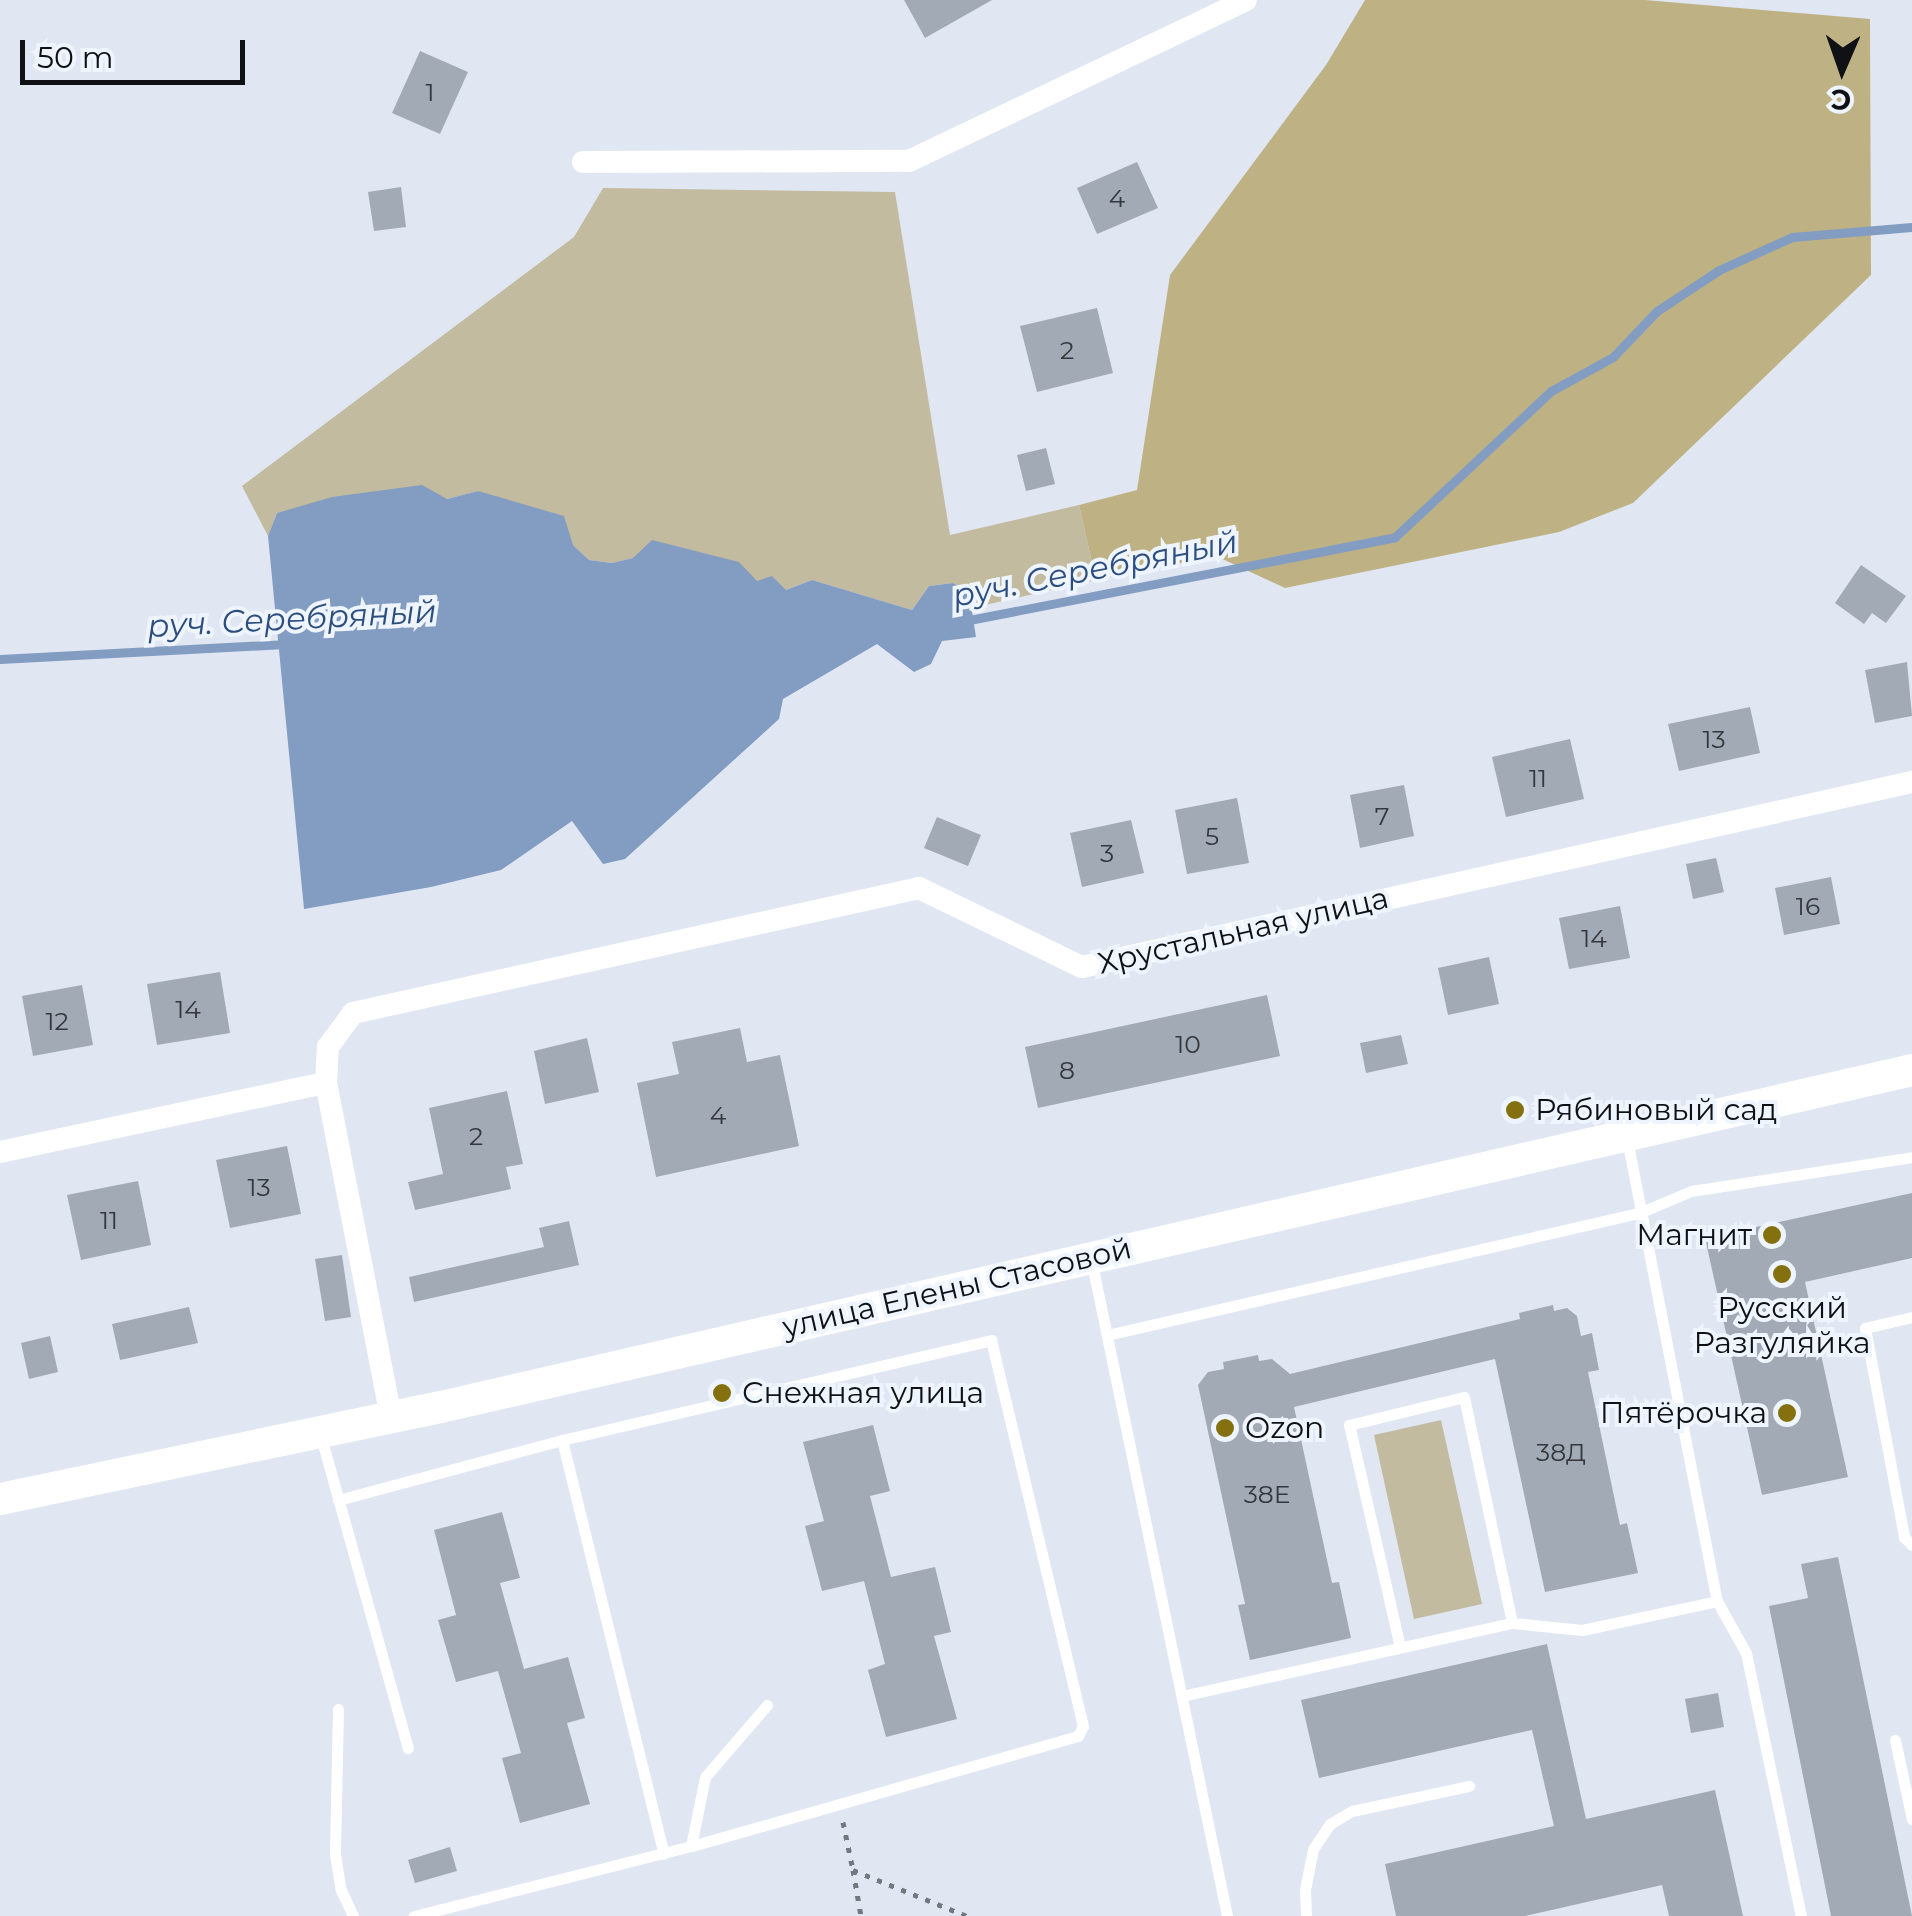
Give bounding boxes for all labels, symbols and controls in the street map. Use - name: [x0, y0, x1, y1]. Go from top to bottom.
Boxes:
- scale bar: [25, 20, 250, 82]
- north arrow: [1792, 20, 1892, 120]
- text: 50 m: [37, 39, 114, 76]
- house number: 1: [425, 77, 435, 107]
- text: С: [1830, 83, 1852, 117]
- house number: 4: [1109, 183, 1125, 213]
- house number: 2: [1060, 335, 1074, 365]
- water label: руч. Серебряный: [949, 523, 1241, 615]
- water label: руч. Серебряный: [147, 592, 437, 646]
- house number: 13: [1702, 724, 1726, 754]
- house number: 11: [1529, 763, 1547, 793]
- house number: 7: [1375, 801, 1389, 831]
- house number: 5: [1205, 821, 1219, 851]
- house number: 3: [1100, 838, 1114, 868]
- street label: Хрустальная улица: [1094, 880, 1392, 982]
- house number: 16: [1796, 891, 1820, 921]
- house number: 14: [1581, 923, 1607, 953]
- house number: 14: [175, 994, 201, 1024]
- house number: 12: [45, 1006, 69, 1036]
- house number: 10: [1175, 1029, 1201, 1059]
- house number: 8: [1059, 1055, 1075, 1085]
- place label: Рябиновый сад: [1535, 1092, 1777, 1128]
- marker: Рябиновый сад: [1504, 1099, 1526, 1121]
- house number: 4: [710, 1100, 726, 1130]
- house number: 2: [469, 1121, 483, 1151]
- house number: 13: [247, 1172, 271, 1202]
- house number: 11: [100, 1205, 118, 1235]
- place label: Магнит: [1636, 1217, 1752, 1253]
- marker: Магнит: [1761, 1224, 1783, 1246]
- street label: улица Елены Стасовой: [779, 1230, 1135, 1346]
- marker: Русский Разгуляйка: [1771, 1263, 1793, 1285]
- place label: Русский Разгуляйка: [1693, 1290, 1871, 1360]
- place label: Снежная улица: [742, 1375, 984, 1411]
- marker: Снежная улица: [711, 1382, 733, 1404]
- place label: Пятёрочка: [1600, 1395, 1767, 1431]
- marker: Пятёрочка: [1776, 1402, 1798, 1424]
- place label: Ozon: [1245, 1410, 1324, 1446]
- marker: Ozon: [1214, 1417, 1236, 1439]
- house number: 38Д: [1536, 1437, 1586, 1467]
- house number: 38Е: [1244, 1479, 1290, 1509]

